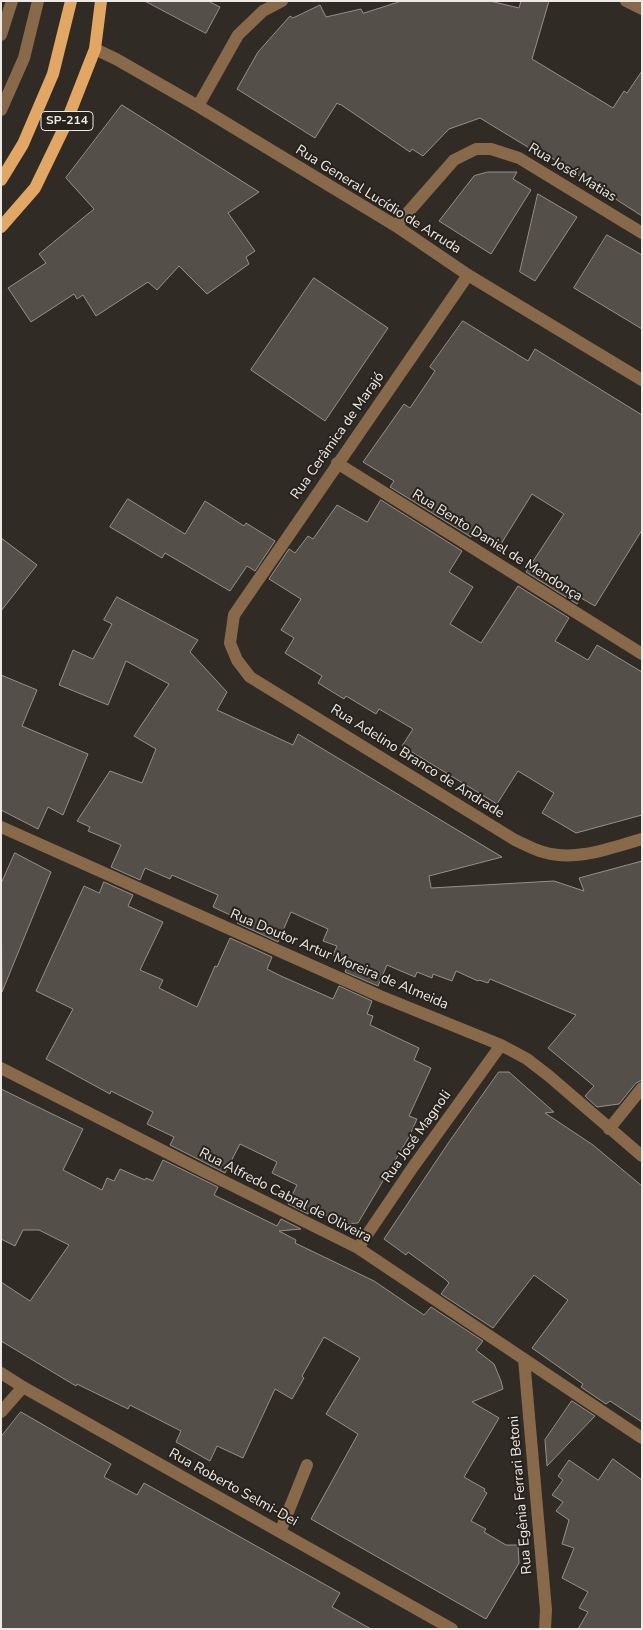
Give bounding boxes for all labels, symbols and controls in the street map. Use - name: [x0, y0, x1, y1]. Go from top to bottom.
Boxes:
- road number: SP-214: [41, 112, 93, 130]
- street label: Rua José Matias: [525, 140, 619, 206]
- street label: Rua General Lucídio de Arruda: [292, 142, 464, 258]
- street label: Rua Cerâmica de Marajó: [288, 369, 388, 503]
- street label: Rua Bento Daniel de Mendonça: [409, 486, 585, 606]
- street label: Rua Adelino Branco de Andrade: [327, 701, 507, 823]
- street label: Rua Doutor Artur Moreira de Almeida: [227, 906, 451, 1014]
- street label: Rua José Magnoli: [379, 1088, 455, 1186]
- street label: Rua Alfredo Cabral de Oliveira: [196, 1145, 374, 1247]
- street label: Rua Egênia Ferrari Betoni: [506, 1415, 536, 1575]
- street label: Rua Roberto Selmi-Dei: [166, 1446, 300, 1530]

